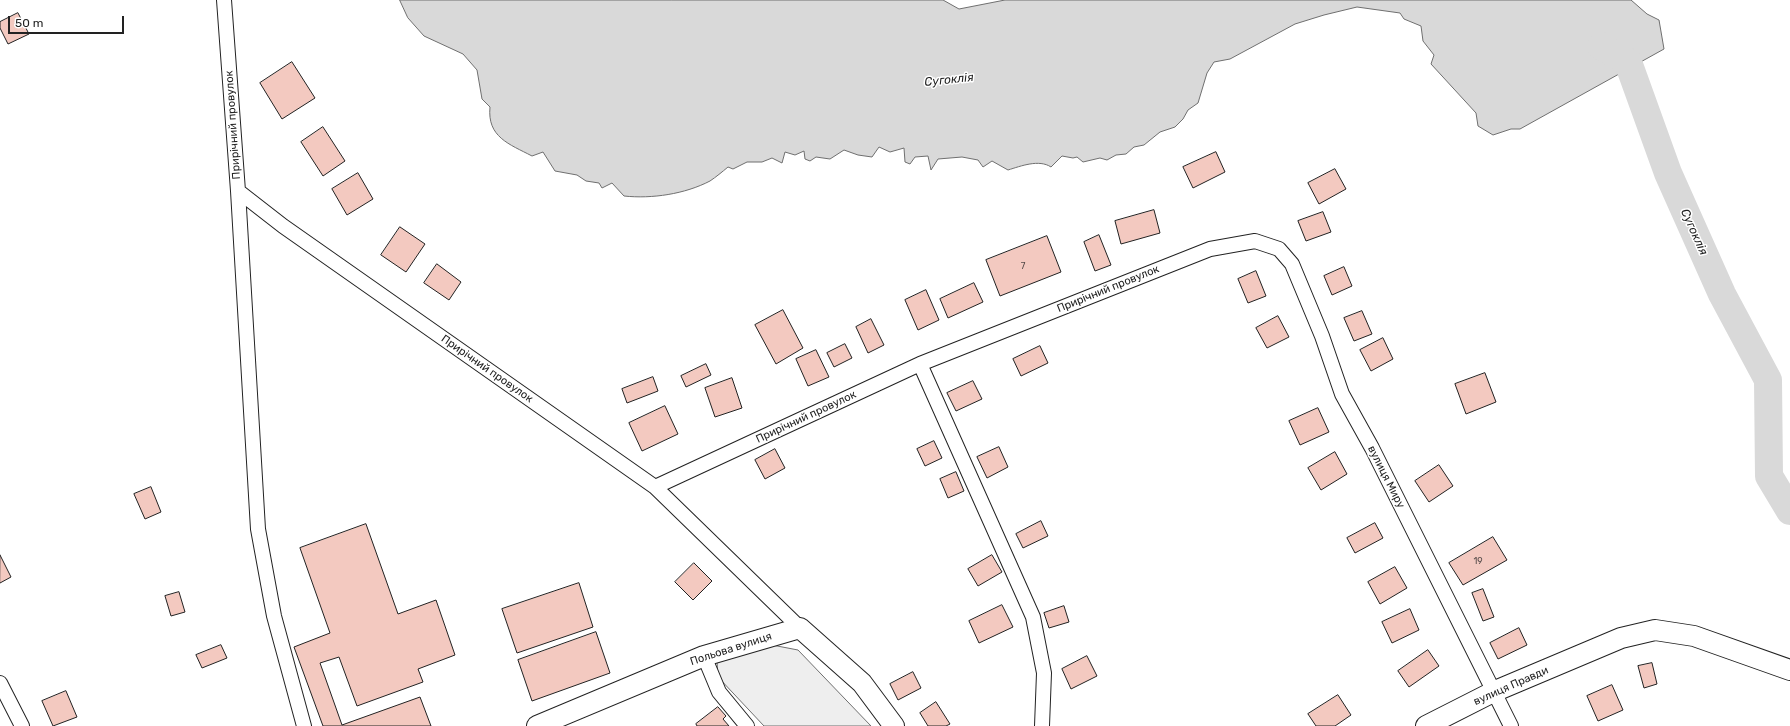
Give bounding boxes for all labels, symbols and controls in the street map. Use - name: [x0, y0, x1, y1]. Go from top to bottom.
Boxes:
- scale bar: [10, 8, 126, 34]
- text: 50 m: [15, 16, 43, 30]
- street label: Прирічний провулок: [223, 70, 243, 180]
- water label: Сугоклія: [924, 70, 974, 90]
- water label: Сугоклія: [1677, 207, 1711, 257]
- house number: 7: [1021, 261, 1025, 271]
- street label: Прирічний провулок: [1055, 262, 1161, 316]
- street label: Прирічний провулок: [439, 332, 535, 406]
- street label: Прирічний провулок: [754, 388, 858, 446]
- street label: вулиця Миру: [1365, 444, 1407, 510]
- house number: 19: [1473, 556, 1483, 566]
- street label: Польова вулиця: [689, 630, 773, 668]
- street label: вулиця Правди: [1472, 664, 1550, 708]

